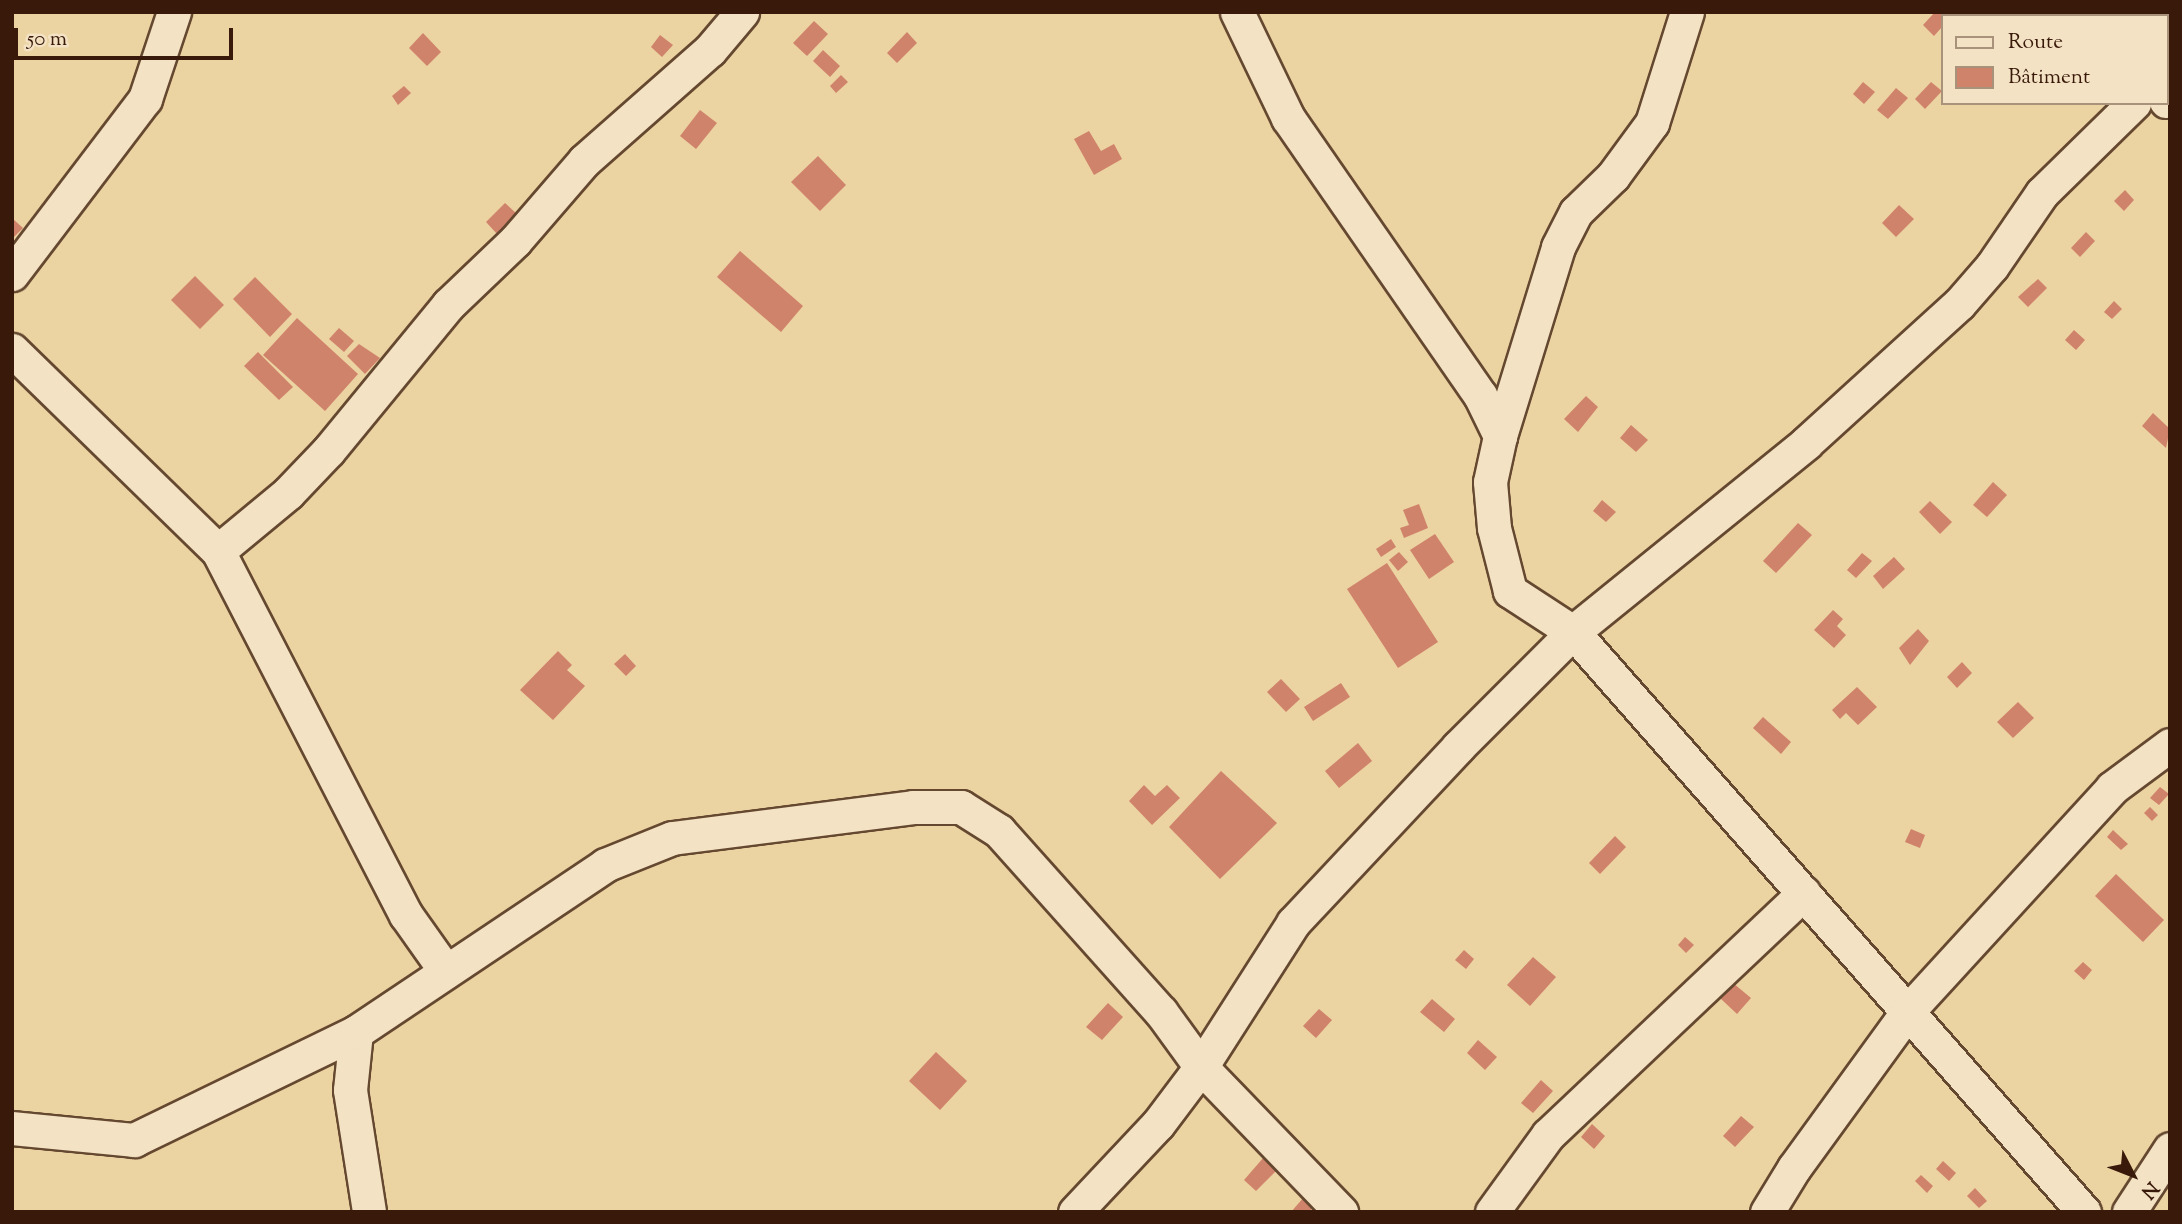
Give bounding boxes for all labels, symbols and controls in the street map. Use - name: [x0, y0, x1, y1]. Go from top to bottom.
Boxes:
- scale bar: [18, 14, 236, 58]
- legend: [1940, 14, 2168, 105]
- text: 50 m: [27, 25, 67, 55]
- text: Route: [2008, 28, 2063, 58]
- text: Bâtiment: [2008, 63, 2090, 93]
- north arrow: [2098, 1140, 2168, 1210]
- text: N: [2134, 1175, 2164, 1204]

